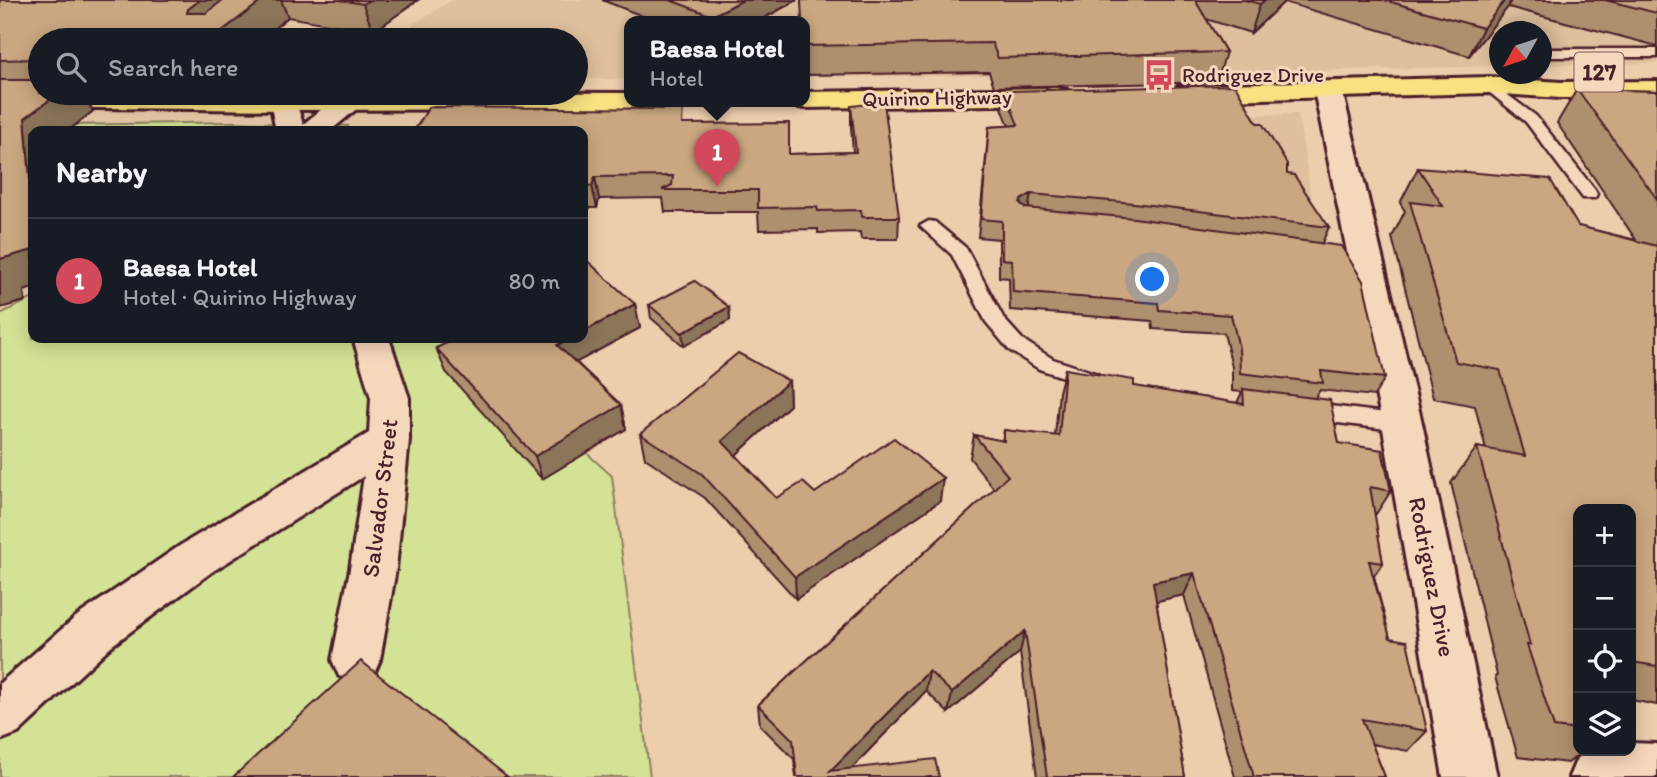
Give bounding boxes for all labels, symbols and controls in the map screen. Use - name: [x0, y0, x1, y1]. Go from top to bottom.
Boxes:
- popup: [624, 16, 810, 107]
- north arrow: [1489, 21, 1552, 84]
- search box: [28, 28, 588, 105]
- text: Baesa Hotel: [650, 32, 784, 64]
- icon: search: [52, 48, 90, 86]
- text: Search here: [108, 51, 238, 83]
- road number: 127: [1574, 53, 1624, 92]
- bus stop icon: Rodriguez Drive: [1142, 58, 1176, 92]
- place label: Rodriguez Drive: [1182, 62, 1324, 87]
- text: Hotel: [650, 64, 704, 92]
- street label: Quirino Highway: [862, 84, 1012, 111]
- pin: 1: [694, 129, 740, 187]
- text: Nearby: [56, 153, 147, 190]
- text: Baesa Hotel: [123, 251, 257, 283]
- your location: [1135, 262, 1169, 296]
- text: 1: [74, 267, 84, 295]
- text: 80 m: [509, 267, 560, 295]
- text: Hotel · Quirino Highway: [123, 283, 356, 311]
- street label: Salvador Street: [355, 417, 404, 579]
- street label: Rodriguez Drive: [1403, 494, 1462, 659]
- map controls: [1573, 504, 1636, 756]
- button: +: [1573, 504, 1636, 567]
- button: −: [1573, 567, 1636, 630]
- button: locate: [1573, 630, 1636, 693]
- button: layers: [1573, 693, 1636, 756]

